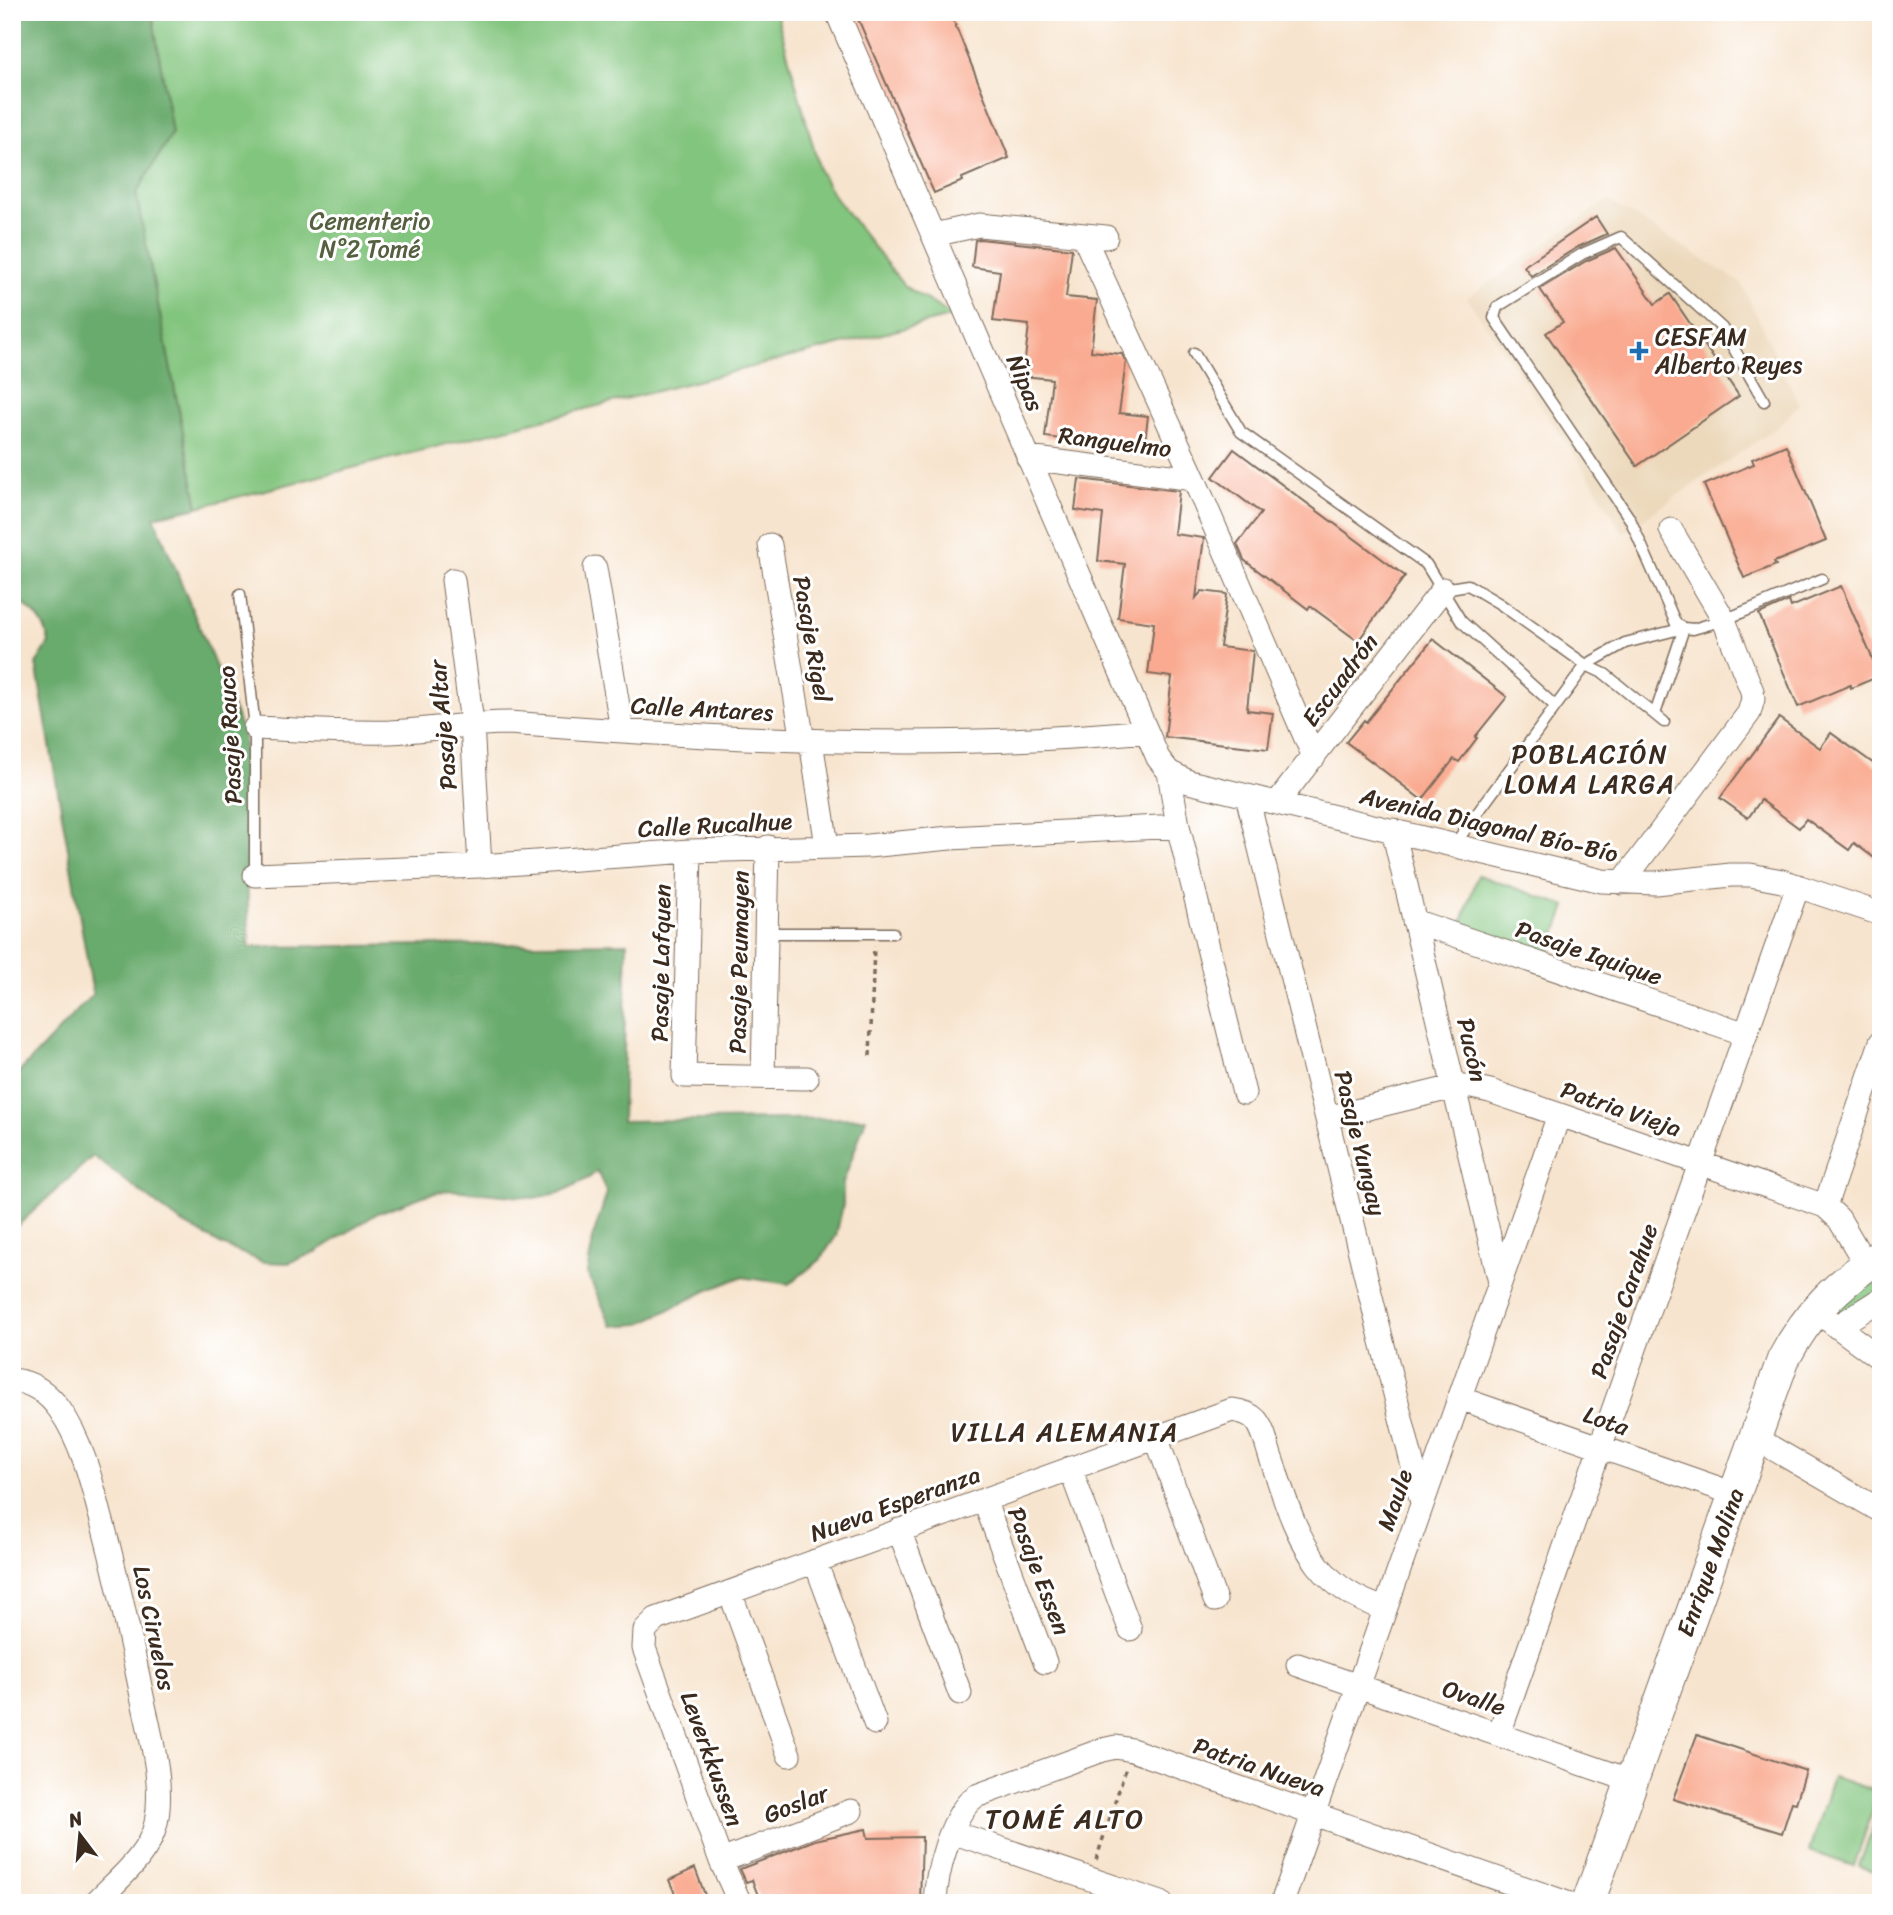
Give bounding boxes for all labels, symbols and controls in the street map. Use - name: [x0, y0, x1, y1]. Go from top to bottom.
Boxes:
- park label: Cementerio N°2 Tomé: [310, 200, 430, 270]
- place label: CESFAM Alberto Reyes: [1654, 316, 1802, 386]
- marker: CESFAM Alberto Reyes: [1629, 341, 1649, 361]
- street label: Ñipas: [994, 348, 1056, 418]
- street label: Ranguelmo: [1056, 414, 1174, 470]
- street label: Pasaje Rigel: [780, 572, 844, 707]
- street label: Escuadrón: [1290, 624, 1390, 736]
- street label: Pasaje Altar: [416, 656, 470, 792]
- street label: Pasaje Rauco: [205, 665, 255, 805]
- street label: Calle Antares: [630, 684, 774, 734]
- district label: POBLACIÓN LOMA LARGA: [1504, 731, 1676, 807]
- street label: Avenida Diagonal Bío-Bío: [1355, 775, 1622, 875]
- street label: Calle Rucalhue: [637, 800, 794, 850]
- street label: Pasaje Peumayen: [716, 870, 762, 1054]
- street label: Pasaje Lafquen: [639, 884, 683, 1042]
- street label: Pasaje Iquique: [1510, 908, 1668, 998]
- street label: Pucón: [1444, 1014, 1500, 1086]
- street label: Pasaje Yungay: [1322, 1066, 1398, 1221]
- street label: Patria Vieja: [1555, 1069, 1687, 1149]
- street label: Pasaje Carahue: [1578, 1218, 1670, 1384]
- street label: Lota: [1577, 1394, 1635, 1449]
- district label: VILLA ALEMANIA: [951, 1409, 1179, 1455]
- street label: Nueva Esperanza: [804, 1454, 986, 1554]
- street label: Maule: [1365, 1463, 1425, 1537]
- street label: Enrique Molina: [1664, 1482, 1756, 1643]
- street label: Pasaje Essen: [995, 1501, 1083, 1641]
- street label: Los Ciruelos: [120, 1561, 188, 1696]
- street label: Ovalle: [1437, 1668, 1511, 1728]
- street label: Leverkkussen: [668, 1685, 756, 1833]
- street label: Patria Nueva: [1187, 1725, 1331, 1809]
- street label: Goslar: [757, 1772, 836, 1836]
- district label: TOMÉ ALTO: [985, 1794, 1145, 1843]
- north arrow: [46, 1800, 116, 1870]
- text: N: [64, 1801, 87, 1837]

